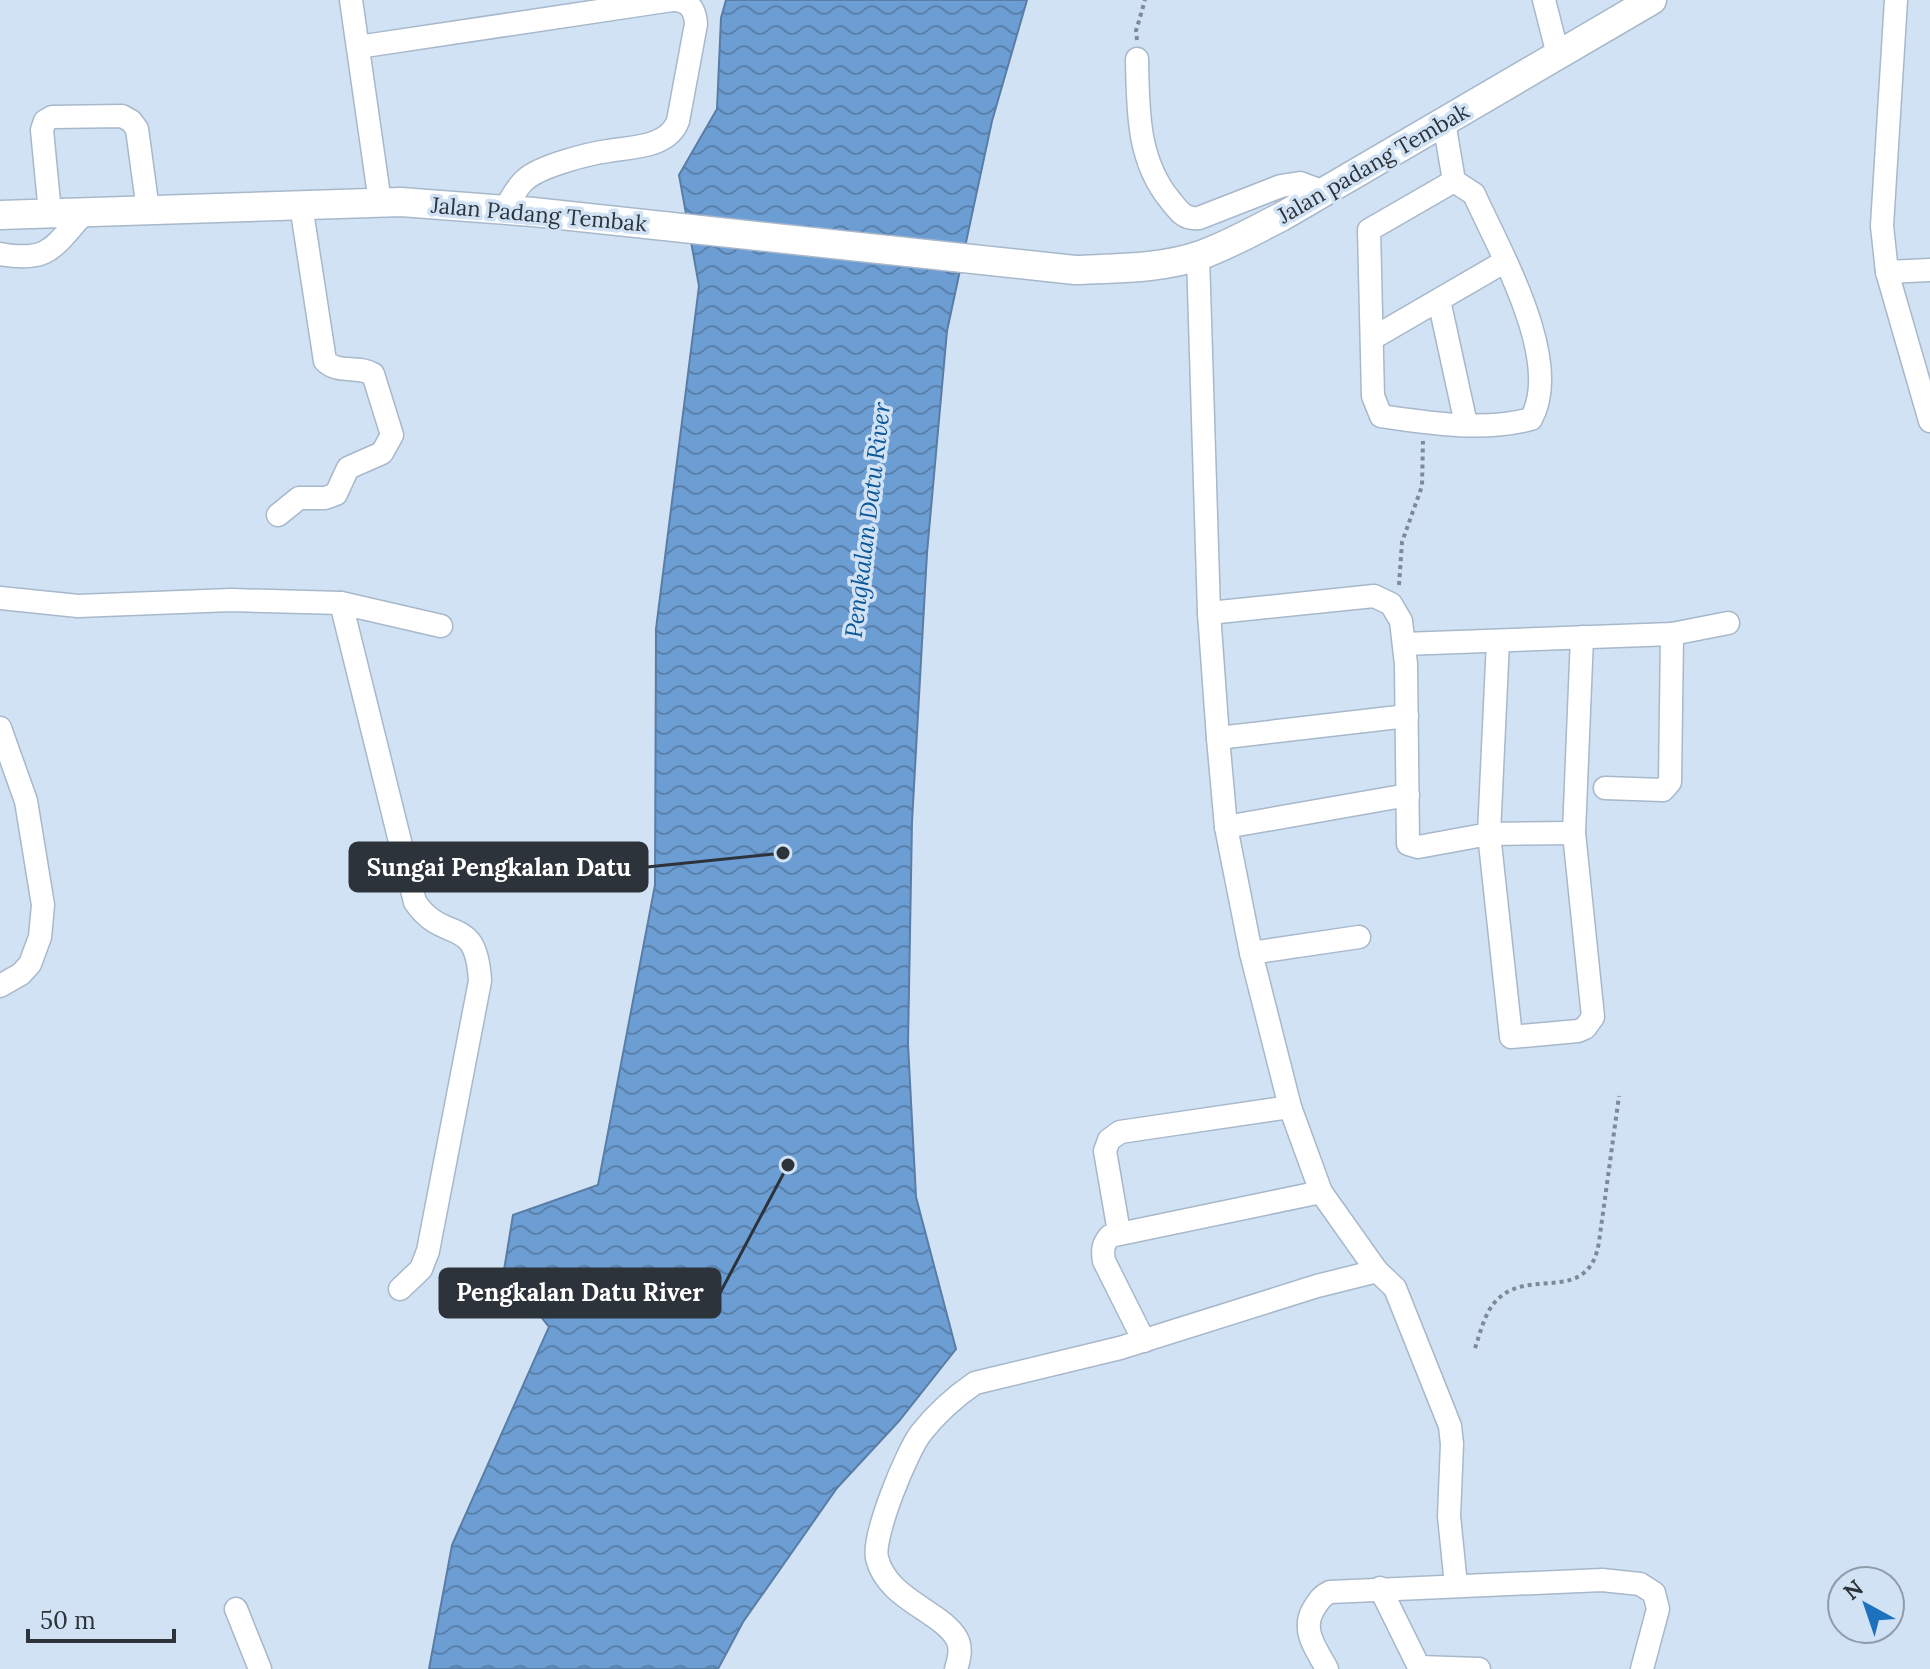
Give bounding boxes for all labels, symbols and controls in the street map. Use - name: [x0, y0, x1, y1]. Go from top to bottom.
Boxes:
- street label: Jalan padang Tembak: [1271, 97, 1474, 230]
- street label: Jalan Padang Tembak: [429, 191, 648, 237]
- water label: Pengkalan Datu River: [838, 400, 897, 640]
- callout: Sungai Pengkalan Datu: [350, 843, 647, 891]
- text: Sungai Pengkalan Datu: [367, 852, 631, 883]
- callout: Pengkalan Datu River: [440, 1269, 720, 1317]
- text: Pengkalan Datu River: [456, 1277, 704, 1308]
- north arrow: [1826, 1565, 1906, 1645]
- text: N: [1838, 1573, 1869, 1606]
- scale bar: [28, 1593, 174, 1643]
- text: 50 m: [40, 1605, 96, 1636]

